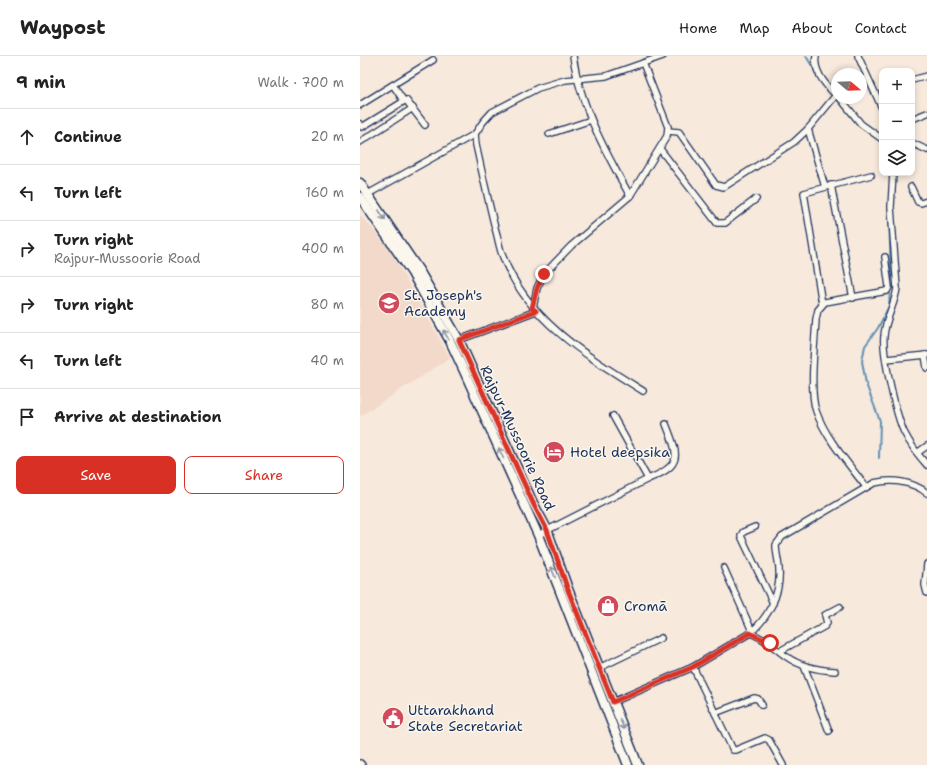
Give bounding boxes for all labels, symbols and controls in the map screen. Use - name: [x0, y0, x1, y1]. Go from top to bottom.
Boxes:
- text: Waypost: [20, 15, 105, 40]
- text: Home: [679, 19, 718, 37]
- text: Map: [740, 19, 770, 37]
- text: About: [792, 19, 833, 37]
- text: Contact: [855, 19, 907, 37]
- north arrow: [831, 68, 867, 104]
- map controls: [879, 68, 915, 176]
- button: +: [879, 68, 915, 104]
- text: 9 min: [16, 71, 66, 93]
- text: Walk · 700 m: [258, 74, 344, 91]
- button: −: [879, 104, 915, 140]
- icon: ahead: [16, 126, 38, 148]
- text: Continue: [54, 127, 122, 147]
- text: 20 m: [311, 128, 344, 145]
- button: layers: [879, 140, 915, 176]
- icon: left: [16, 182, 38, 204]
- text: Turn left: [54, 183, 122, 203]
- text: 160 m: [306, 184, 344, 201]
- one-way arrow: [378, 209, 386, 220]
- text: Turn right: [54, 230, 134, 250]
- icon: right: [16, 238, 38, 260]
- text: 400 m: [301, 240, 344, 257]
- text: Rajpur-Mussoorie Road: [54, 250, 201, 267]
- route end: [535, 265, 553, 283]
- place label: St. Joseph's Academy: [404, 286, 482, 320]
- school or university icon: St. Joseph's Academy: [376, 290, 402, 316]
- icon: right: [16, 294, 38, 316]
- text: Turn right: [54, 295, 134, 315]
- text: 80 m: [310, 296, 344, 313]
- one-way arrow: [442, 329, 450, 341]
- icon: left: [16, 350, 38, 372]
- text: Turn left: [54, 351, 122, 371]
- text: 40 m: [310, 352, 344, 369]
- street label: Rajpur-Mussoorie Road: [476, 363, 560, 513]
- icon: arrive: [16, 406, 38, 428]
- text: Arrive at destination: [54, 407, 222, 427]
- hotel icon: Hotel deepsika: [541, 439, 567, 465]
- place label: Hotel deepsika: [570, 443, 670, 461]
- one-way arrow: [496, 447, 504, 459]
- button: Save: [16, 456, 176, 494]
- button: Share: [184, 456, 344, 494]
- one-way arrow: [549, 566, 557, 578]
- shop icon: Cromā: [595, 593, 621, 619]
- place label: Cromā: [624, 597, 667, 615]
- route start: [761, 634, 779, 652]
- place label: Uttarakhand State Secretariat: [408, 701, 523, 735]
- public building icon: Uttarakhand State Secretariat: [380, 705, 406, 731]
- one-way arrow: [619, 717, 626, 729]

